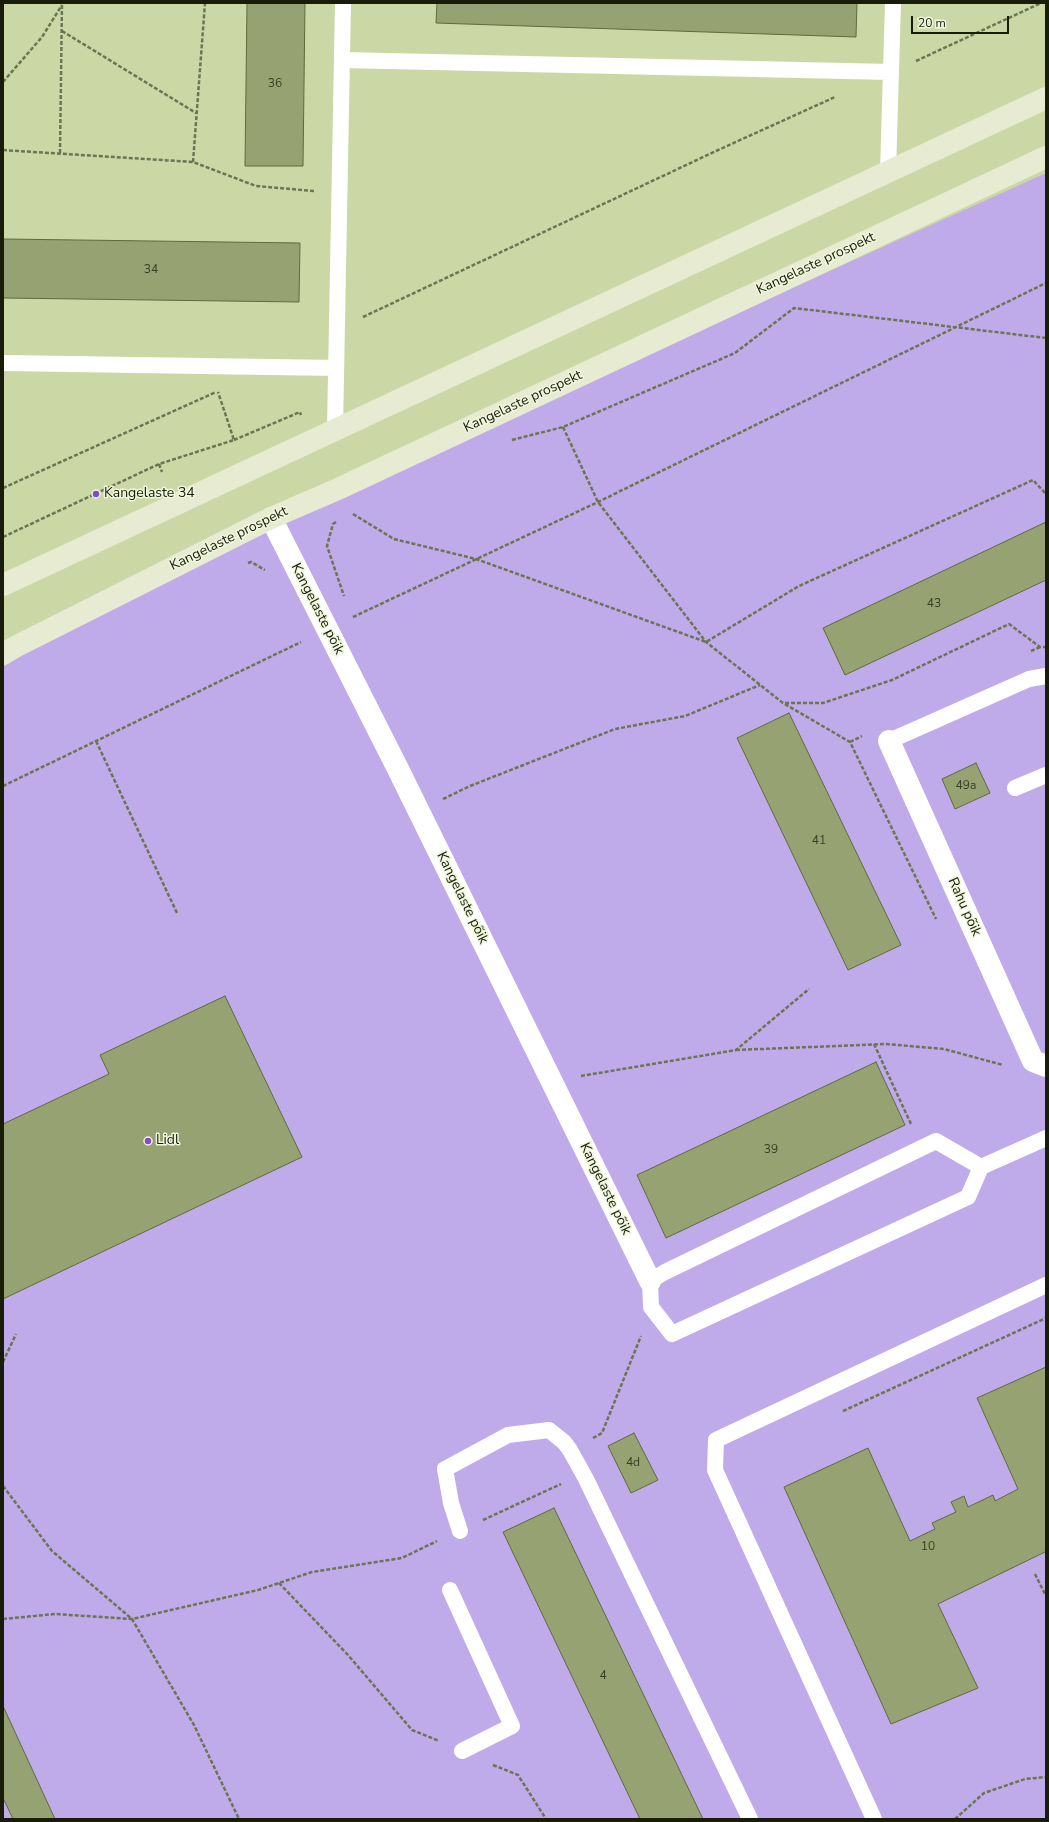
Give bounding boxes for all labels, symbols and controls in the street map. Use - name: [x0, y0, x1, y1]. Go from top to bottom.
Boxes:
- scale bar: [913, 8, 1011, 34]
- text: 20 m: [918, 15, 946, 31]
- house number: 36: [268, 77, 282, 91]
- street label: Kangelaste prospekt: [754, 229, 878, 299]
- house number: 34: [144, 263, 158, 277]
- street label: Kangelaste prospekt: [461, 367, 585, 437]
- place label: Kangelaste 34: [104, 486, 195, 502]
- marker: Kangelaste 34: [91, 489, 101, 499]
- street label: Kangelaste prospekt: [167, 503, 291, 575]
- street label: Kangelaste põik: [287, 561, 347, 657]
- house number: 43: [927, 597, 941, 611]
- house number: 49a: [956, 779, 976, 793]
- house number: 41: [812, 834, 826, 848]
- street label: Kangelaste põik: [433, 849, 491, 947]
- street label: Rahu põik: [944, 875, 984, 939]
- place label: Lidl: [156, 1133, 179, 1149]
- marker: Lidl: [143, 1136, 153, 1146]
- street label: Kangelaste põik: [576, 1140, 634, 1238]
- house number: 39: [764, 1143, 778, 1157]
- house number: 4d: [626, 1456, 640, 1470]
- house number: 10: [921, 1540, 935, 1554]
- house number: 4: [599, 1669, 607, 1683]

